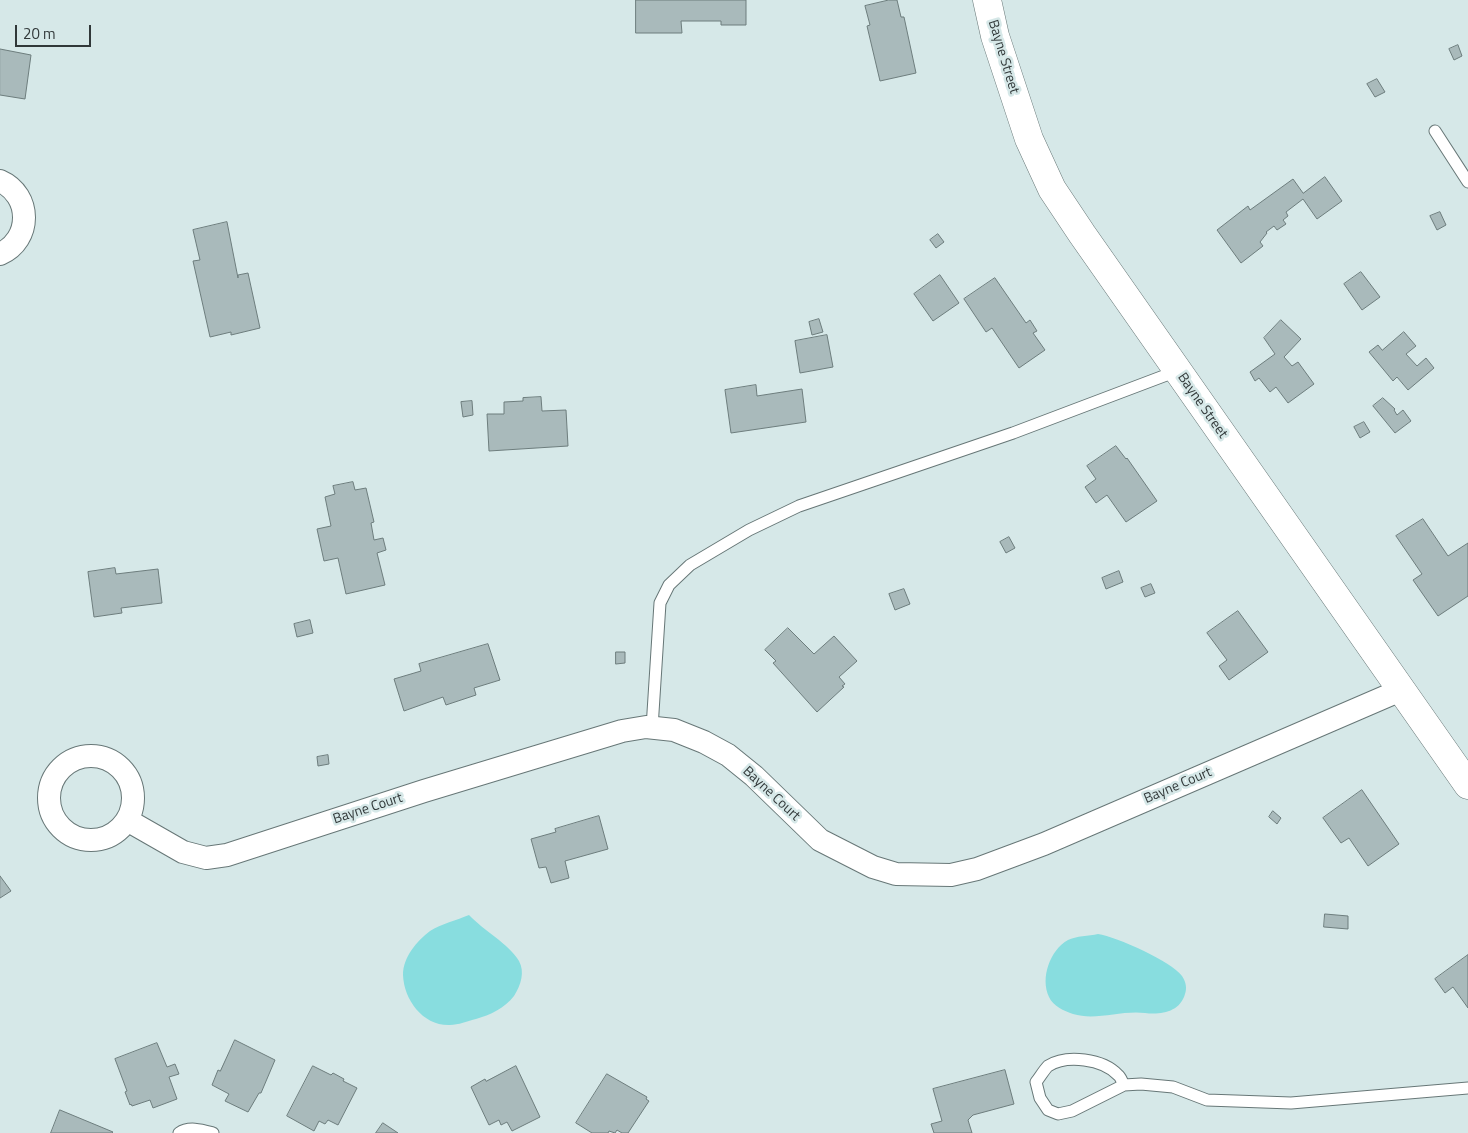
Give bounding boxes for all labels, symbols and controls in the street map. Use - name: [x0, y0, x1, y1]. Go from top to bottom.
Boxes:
- scale bar: [18, 15, 94, 47]
- street label: Bayne Street: [984, 18, 1022, 96]
- text: 20 m: [23, 22, 56, 45]
- street label: Bayne Street: [1173, 370, 1231, 442]
- street label: Bayne Court: [739, 763, 803, 825]
- street label: Bayne Court: [1142, 764, 1214, 808]
- street label: Bayne Court: [331, 790, 405, 828]

